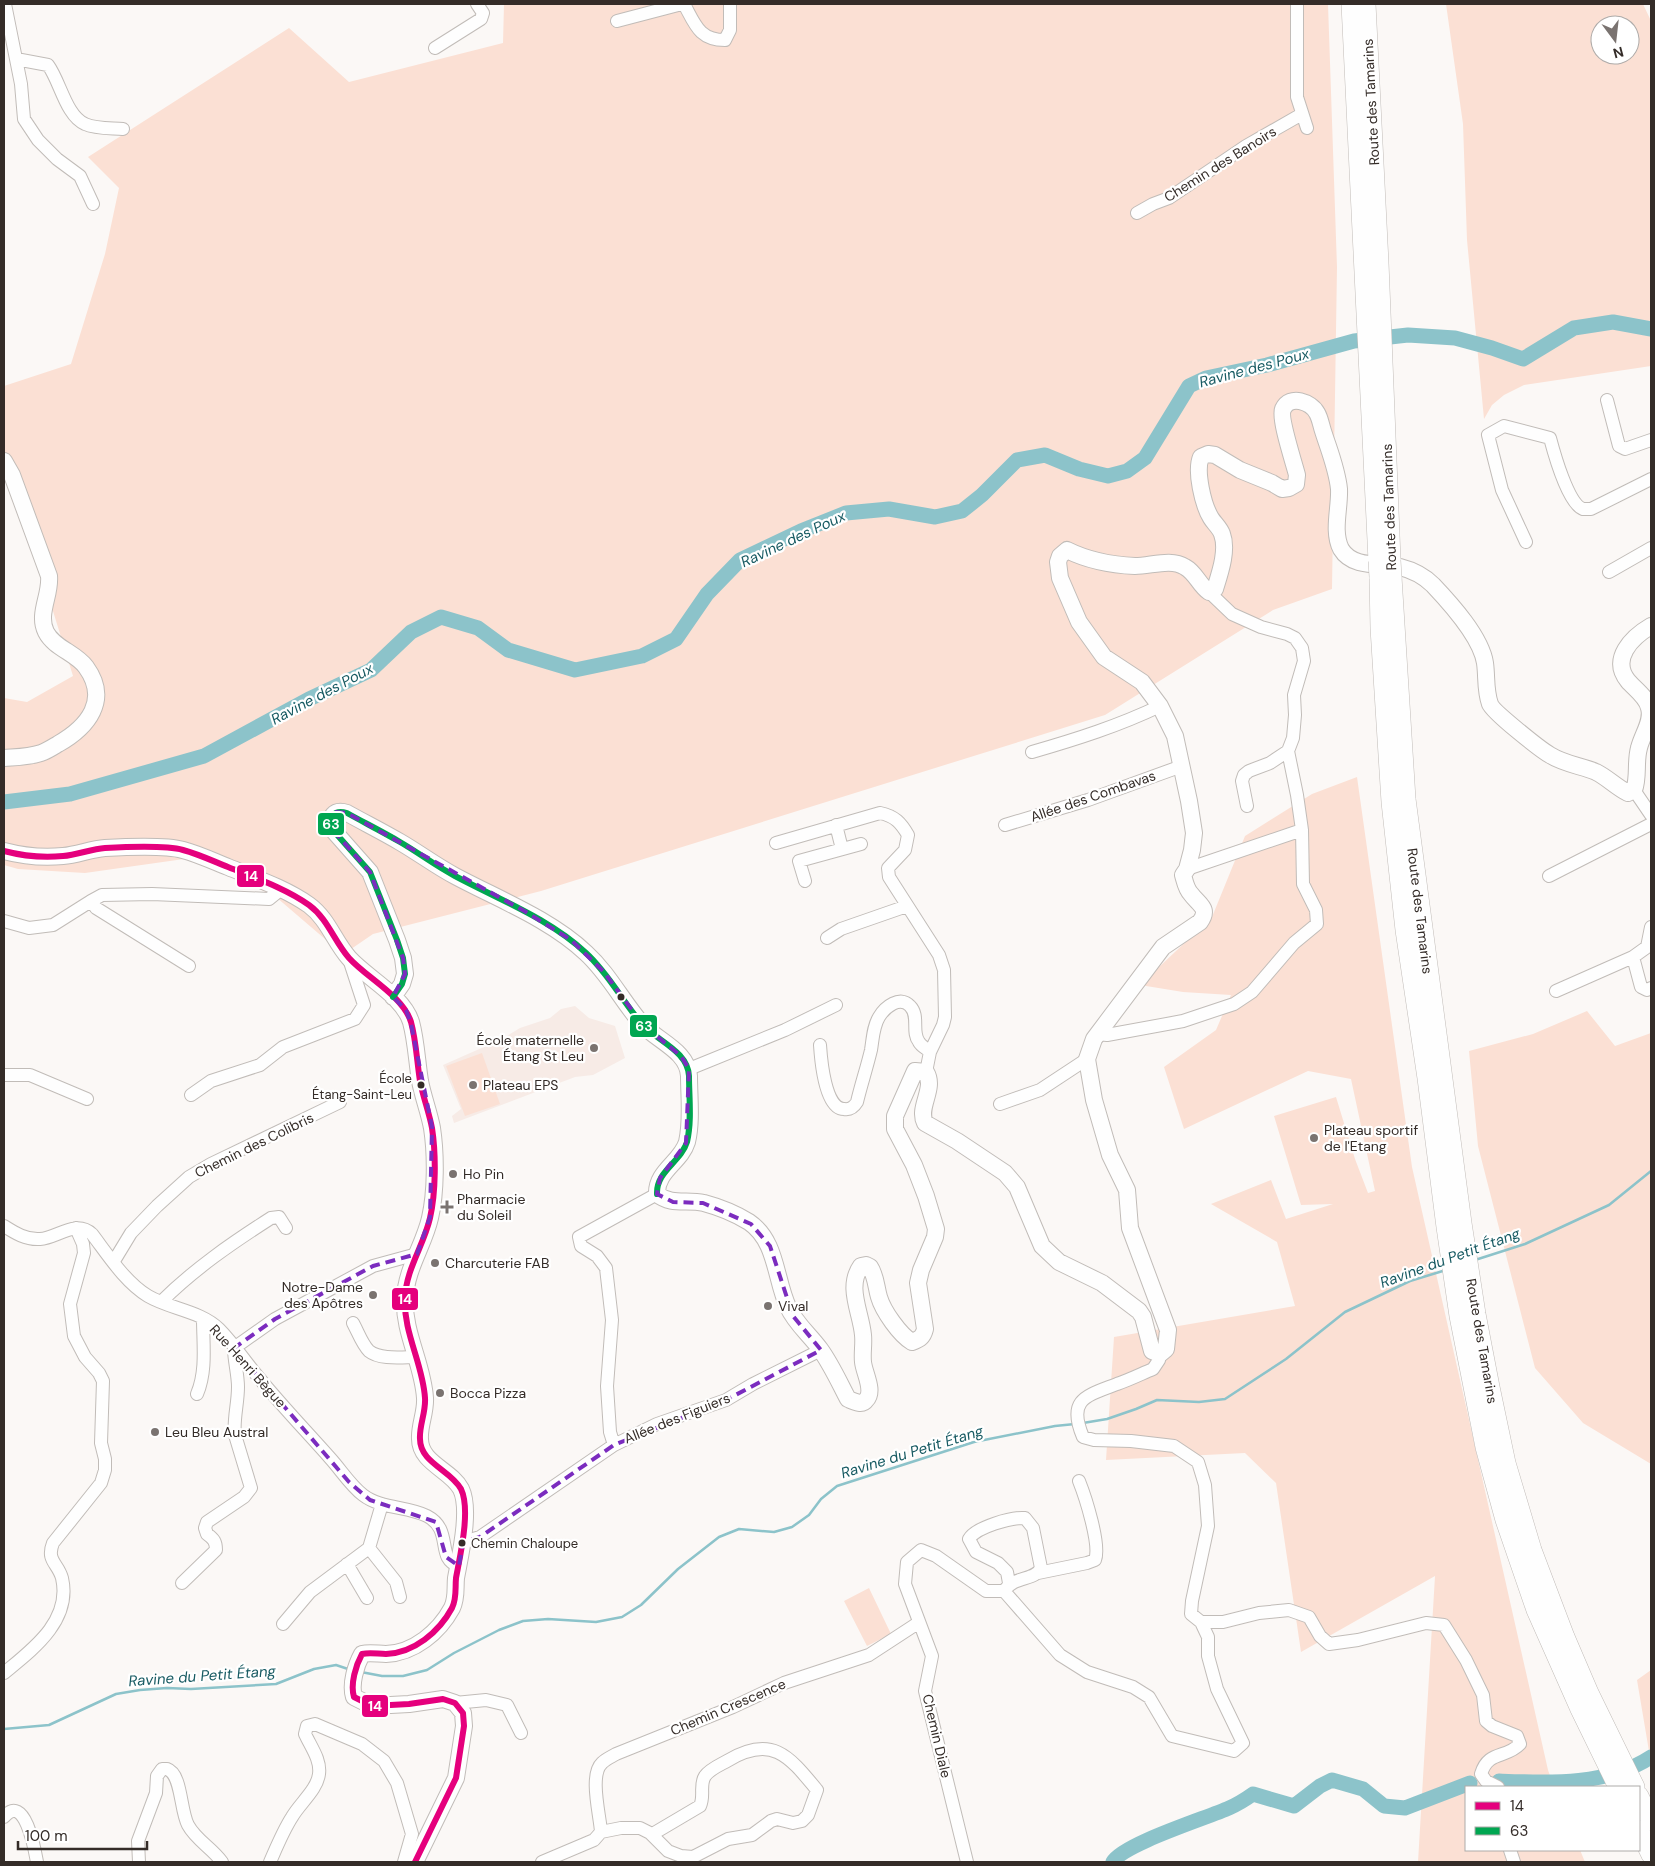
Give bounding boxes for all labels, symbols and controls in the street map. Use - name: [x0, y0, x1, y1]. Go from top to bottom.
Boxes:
- north arrow: [1590, 15, 1640, 65]
- street label: Route des Tamarins: [1359, 38, 1383, 166]
- text: N: [1611, 43, 1626, 63]
- street label: Chemin des Banoirs: [1160, 122, 1280, 206]
- water label: Ravine des Poux: [1197, 344, 1312, 392]
- street label: Route des Tamarins: [1378, 443, 1400, 571]
- water label: Ravine des Poux: [738, 506, 849, 572]
- water label: Ravine des Poux: [267, 658, 377, 729]
- street label: Allée des Combavas: [1028, 766, 1158, 826]
- line badge: 63: [317, 812, 345, 836]
- text: 63: [322, 815, 340, 833]
- street label: Route des Tamarins: [1403, 847, 1437, 975]
- line badge: 14: [236, 864, 265, 888]
- text: 14: [244, 867, 258, 885]
- unlabelled marker: [616, 992, 626, 1002]
- line badge: 63: [629, 1014, 658, 1038]
- text: 63: [635, 1017, 653, 1035]
- place label: École maternelle Étang St Leu: [476, 1031, 584, 1065]
- marker: École maternelle Étang St Leu: [588, 1042, 600, 1054]
- place label: École Étang-Saint-Leu: [312, 1069, 412, 1103]
- place label: Plateau EPS: [483, 1076, 558, 1094]
- marker: Plateau EPS: [467, 1079, 479, 1091]
- marker: École Étang-Saint-Leu: [416, 1080, 426, 1090]
- street label: Chemin des Colibris: [192, 1108, 316, 1182]
- place label: Plateau sportif de l'Etang: [1324, 1121, 1418, 1155]
- marker: Plateau sportif de l'Etang: [1308, 1132, 1320, 1144]
- place label: Ho Pin: [463, 1165, 504, 1183]
- marker: Ho Pin: [447, 1168, 459, 1180]
- place label: Pharmacie du Soleil: [457, 1190, 525, 1224]
- marker: Pharmacie du Soleil: [441, 1201, 453, 1213]
- water label: Ravine du Petit Étang: [1377, 1223, 1524, 1293]
- place label: Charcuterie FAB: [445, 1254, 549, 1272]
- marker: Charcuterie FAB: [429, 1257, 441, 1269]
- street label: Route des Tamarins: [1462, 1277, 1502, 1405]
- place label: Notre-Dame des Apôtres: [282, 1278, 363, 1312]
- line badge: 14: [391, 1287, 419, 1311]
- marker: Notre-Dame des Apôtres: [367, 1289, 379, 1301]
- text: 14: [398, 1290, 412, 1308]
- place label: Vival: [778, 1297, 809, 1315]
- marker: Vival: [762, 1300, 774, 1312]
- street label: Rue Henri Bègue: [206, 1321, 290, 1411]
- place label: Bocca Pizza: [450, 1384, 526, 1402]
- marker: Bocca Pizza: [434, 1387, 446, 1399]
- street label: Allée des Figuiers: [621, 1389, 733, 1447]
- water label: Ravine du Petit Étang: [838, 1421, 986, 1483]
- place label: Leu Bleu Austral: [165, 1423, 268, 1441]
- marker: Leu Bleu Austral: [149, 1426, 161, 1438]
- place label: Chemin Chaloupe: [471, 1535, 578, 1552]
- marker: Chemin Chaloupe: [457, 1538, 467, 1548]
- water label: Ravine du Petit Étang: [128, 1661, 277, 1691]
- street label: Chemin Crescence: [668, 1675, 788, 1739]
- street label: Chemin Diale: [919, 1692, 955, 1780]
- line badge: 14: [361, 1694, 389, 1718]
- text: 14: [368, 1697, 382, 1715]
- legend: [1465, 1786, 1640, 1851]
- text: 14: [1510, 1796, 1524, 1816]
- scale bar: [18, 1818, 146, 1850]
- text: 63: [1510, 1821, 1528, 1841]
- text: 100 m: [25, 1826, 68, 1846]

